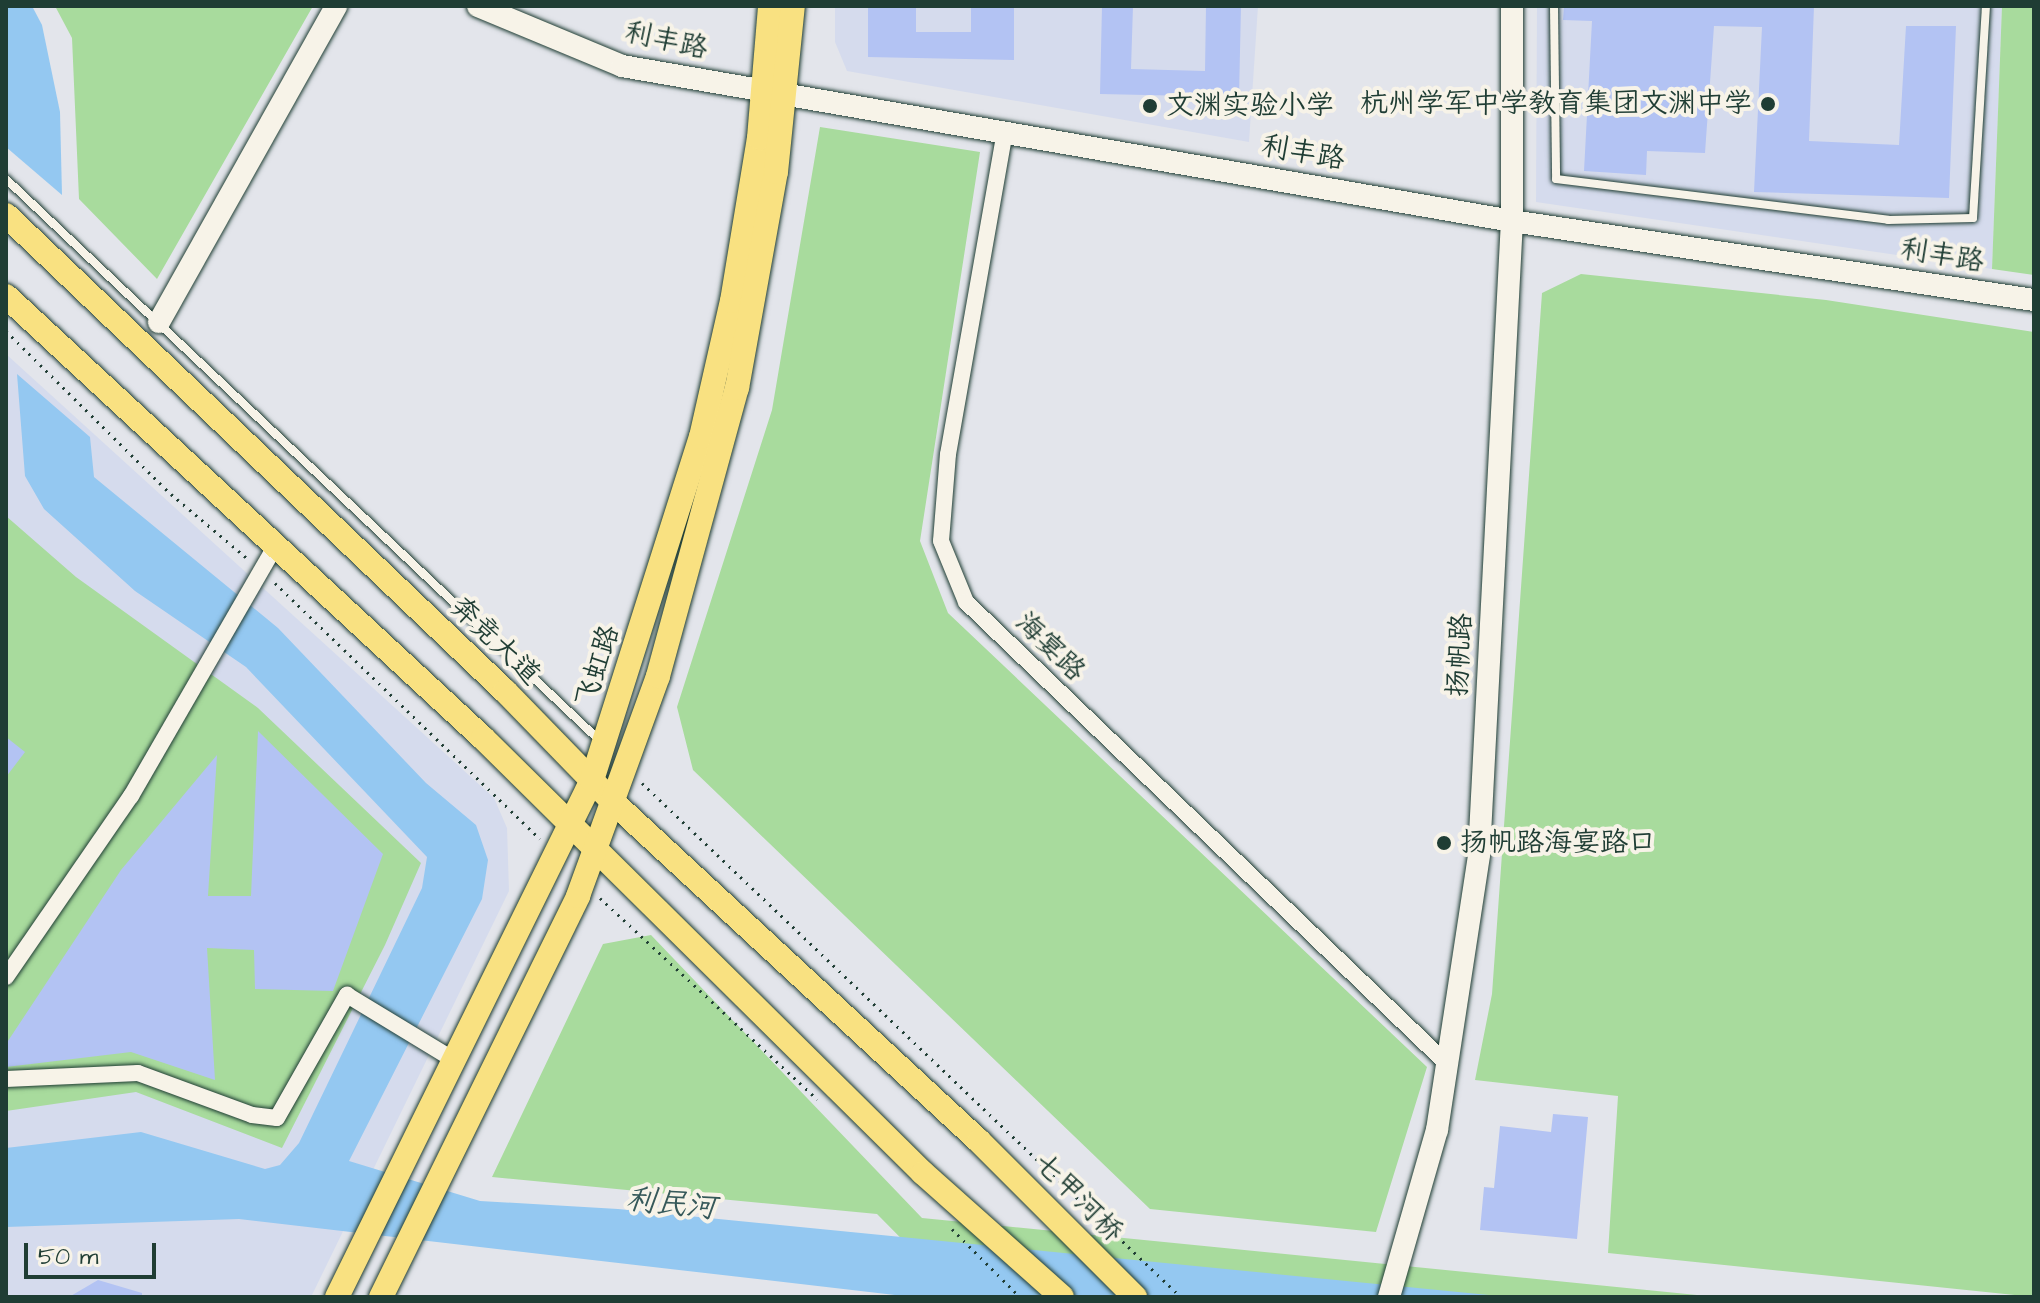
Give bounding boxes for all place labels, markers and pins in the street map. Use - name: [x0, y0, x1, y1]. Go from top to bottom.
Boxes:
- place label: 杭州学军中学教育集团文渊中学: [1360, 87, 1752, 121]
- place label: 文渊实验小学: [1166, 89, 1334, 123]
- marker: 杭州学军中学教育集团文渊中学: [1759, 95, 1777, 113]
- marker: 文渊实验小学: [1141, 97, 1159, 115]
- place label: 扬帆路海宴路口: [1460, 826, 1656, 860]
- marker: 扬帆路海宴路口: [1435, 834, 1453, 852]

